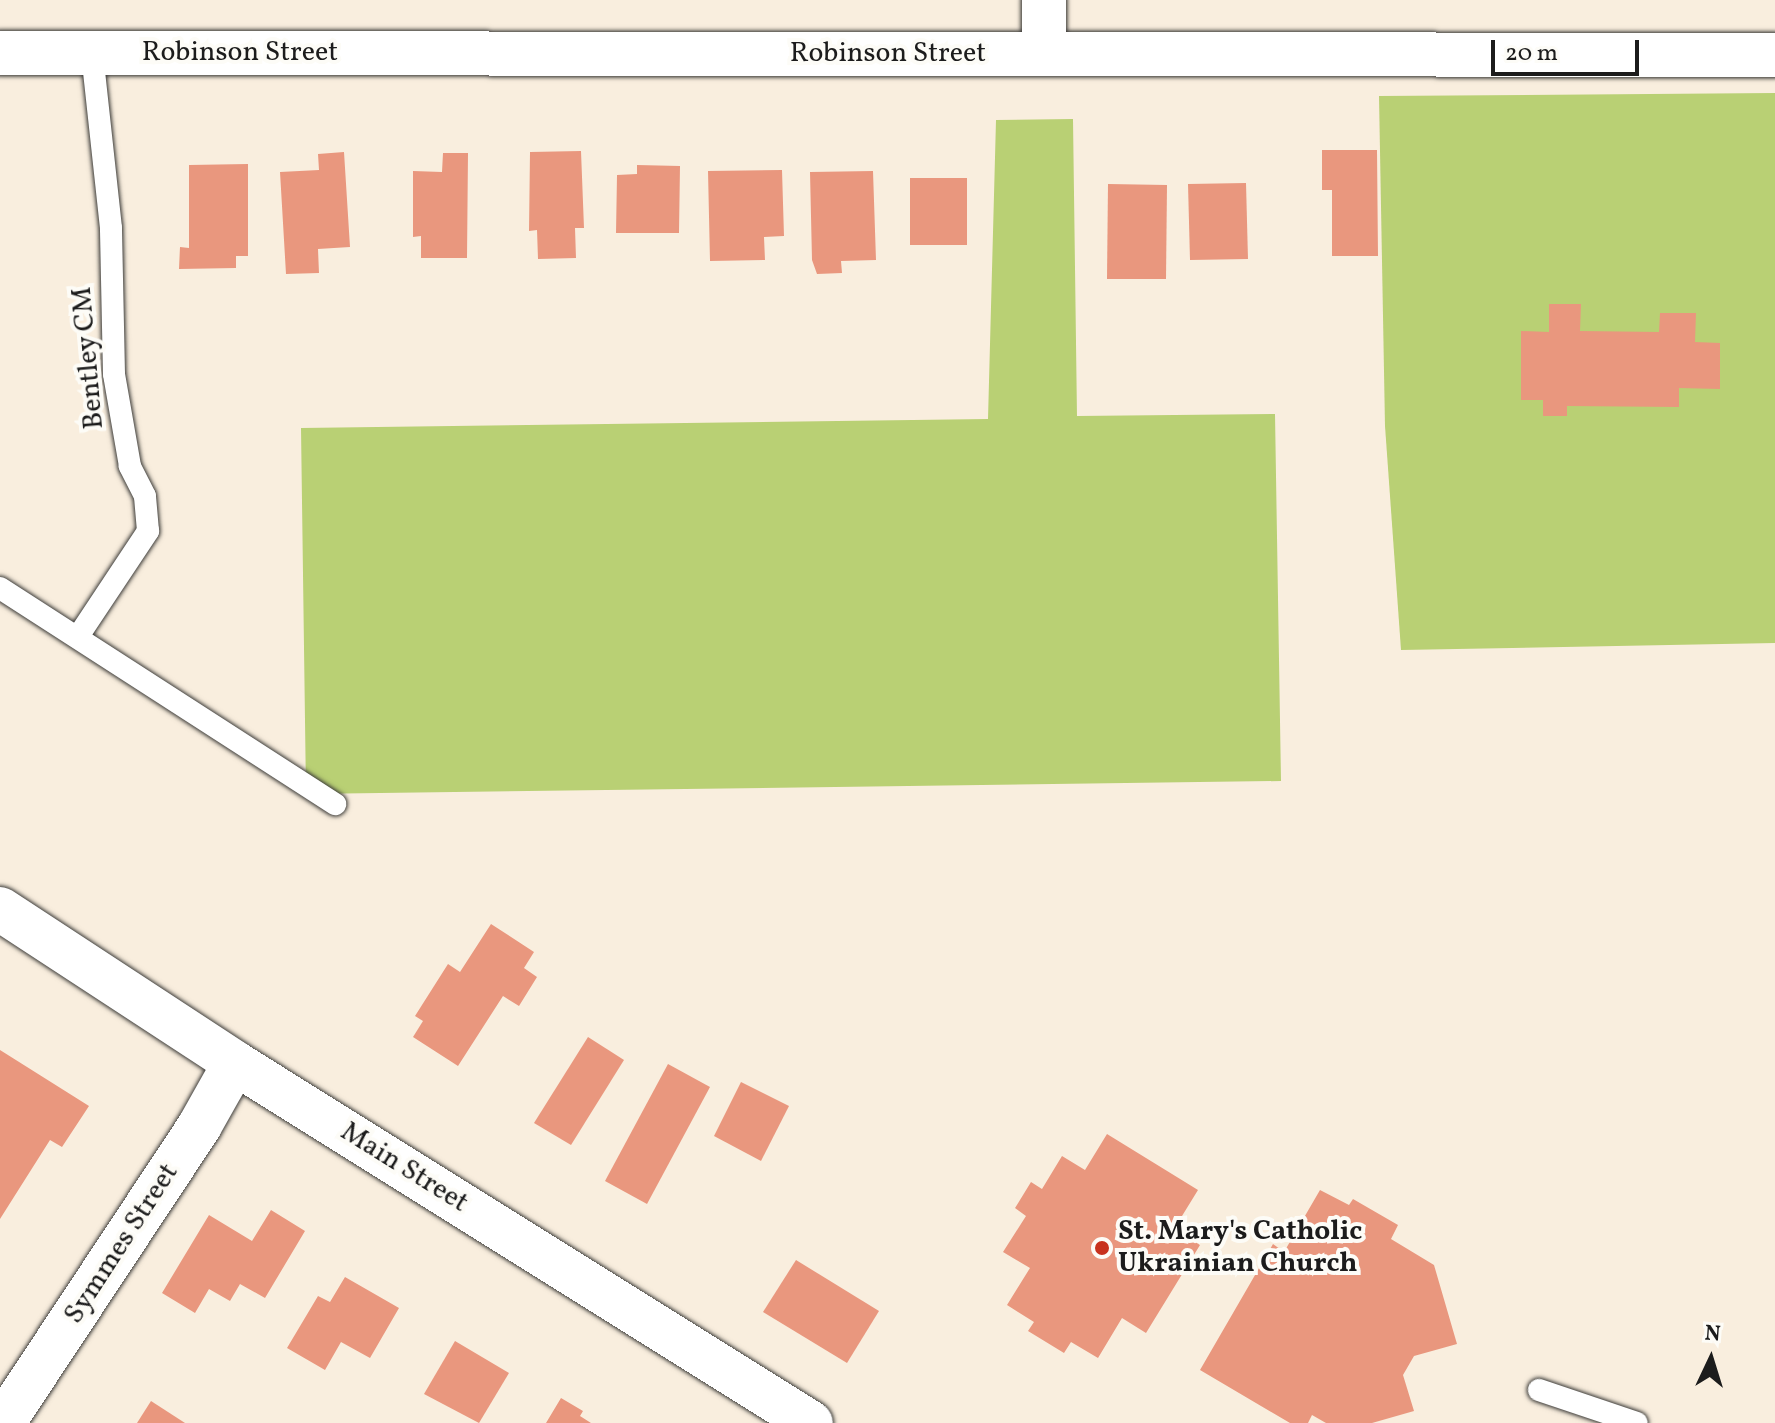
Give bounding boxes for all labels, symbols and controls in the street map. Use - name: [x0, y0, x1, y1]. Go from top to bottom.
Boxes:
- scale bar: [1495, 24, 1643, 74]
- street label: Robinson Street: [142, 36, 338, 70]
- street label: Robinson Street: [790, 37, 986, 71]
- text: 20 m: [1505, 37, 1558, 71]
- street label: Bentley CM: [66, 285, 112, 431]
- street label: Main Street: [334, 1116, 474, 1220]
- street label: Symmes Street: [58, 1158, 186, 1330]
- place label: St. Mary's Catholic Ukrainian Church: [1118, 1215, 1362, 1281]
- marker: St. Mary's Catholic Ukrainian Church: [1093, 1239, 1111, 1257]
- north arrow: [1671, 1319, 1751, 1399]
- text: N: [1704, 1319, 1722, 1351]

